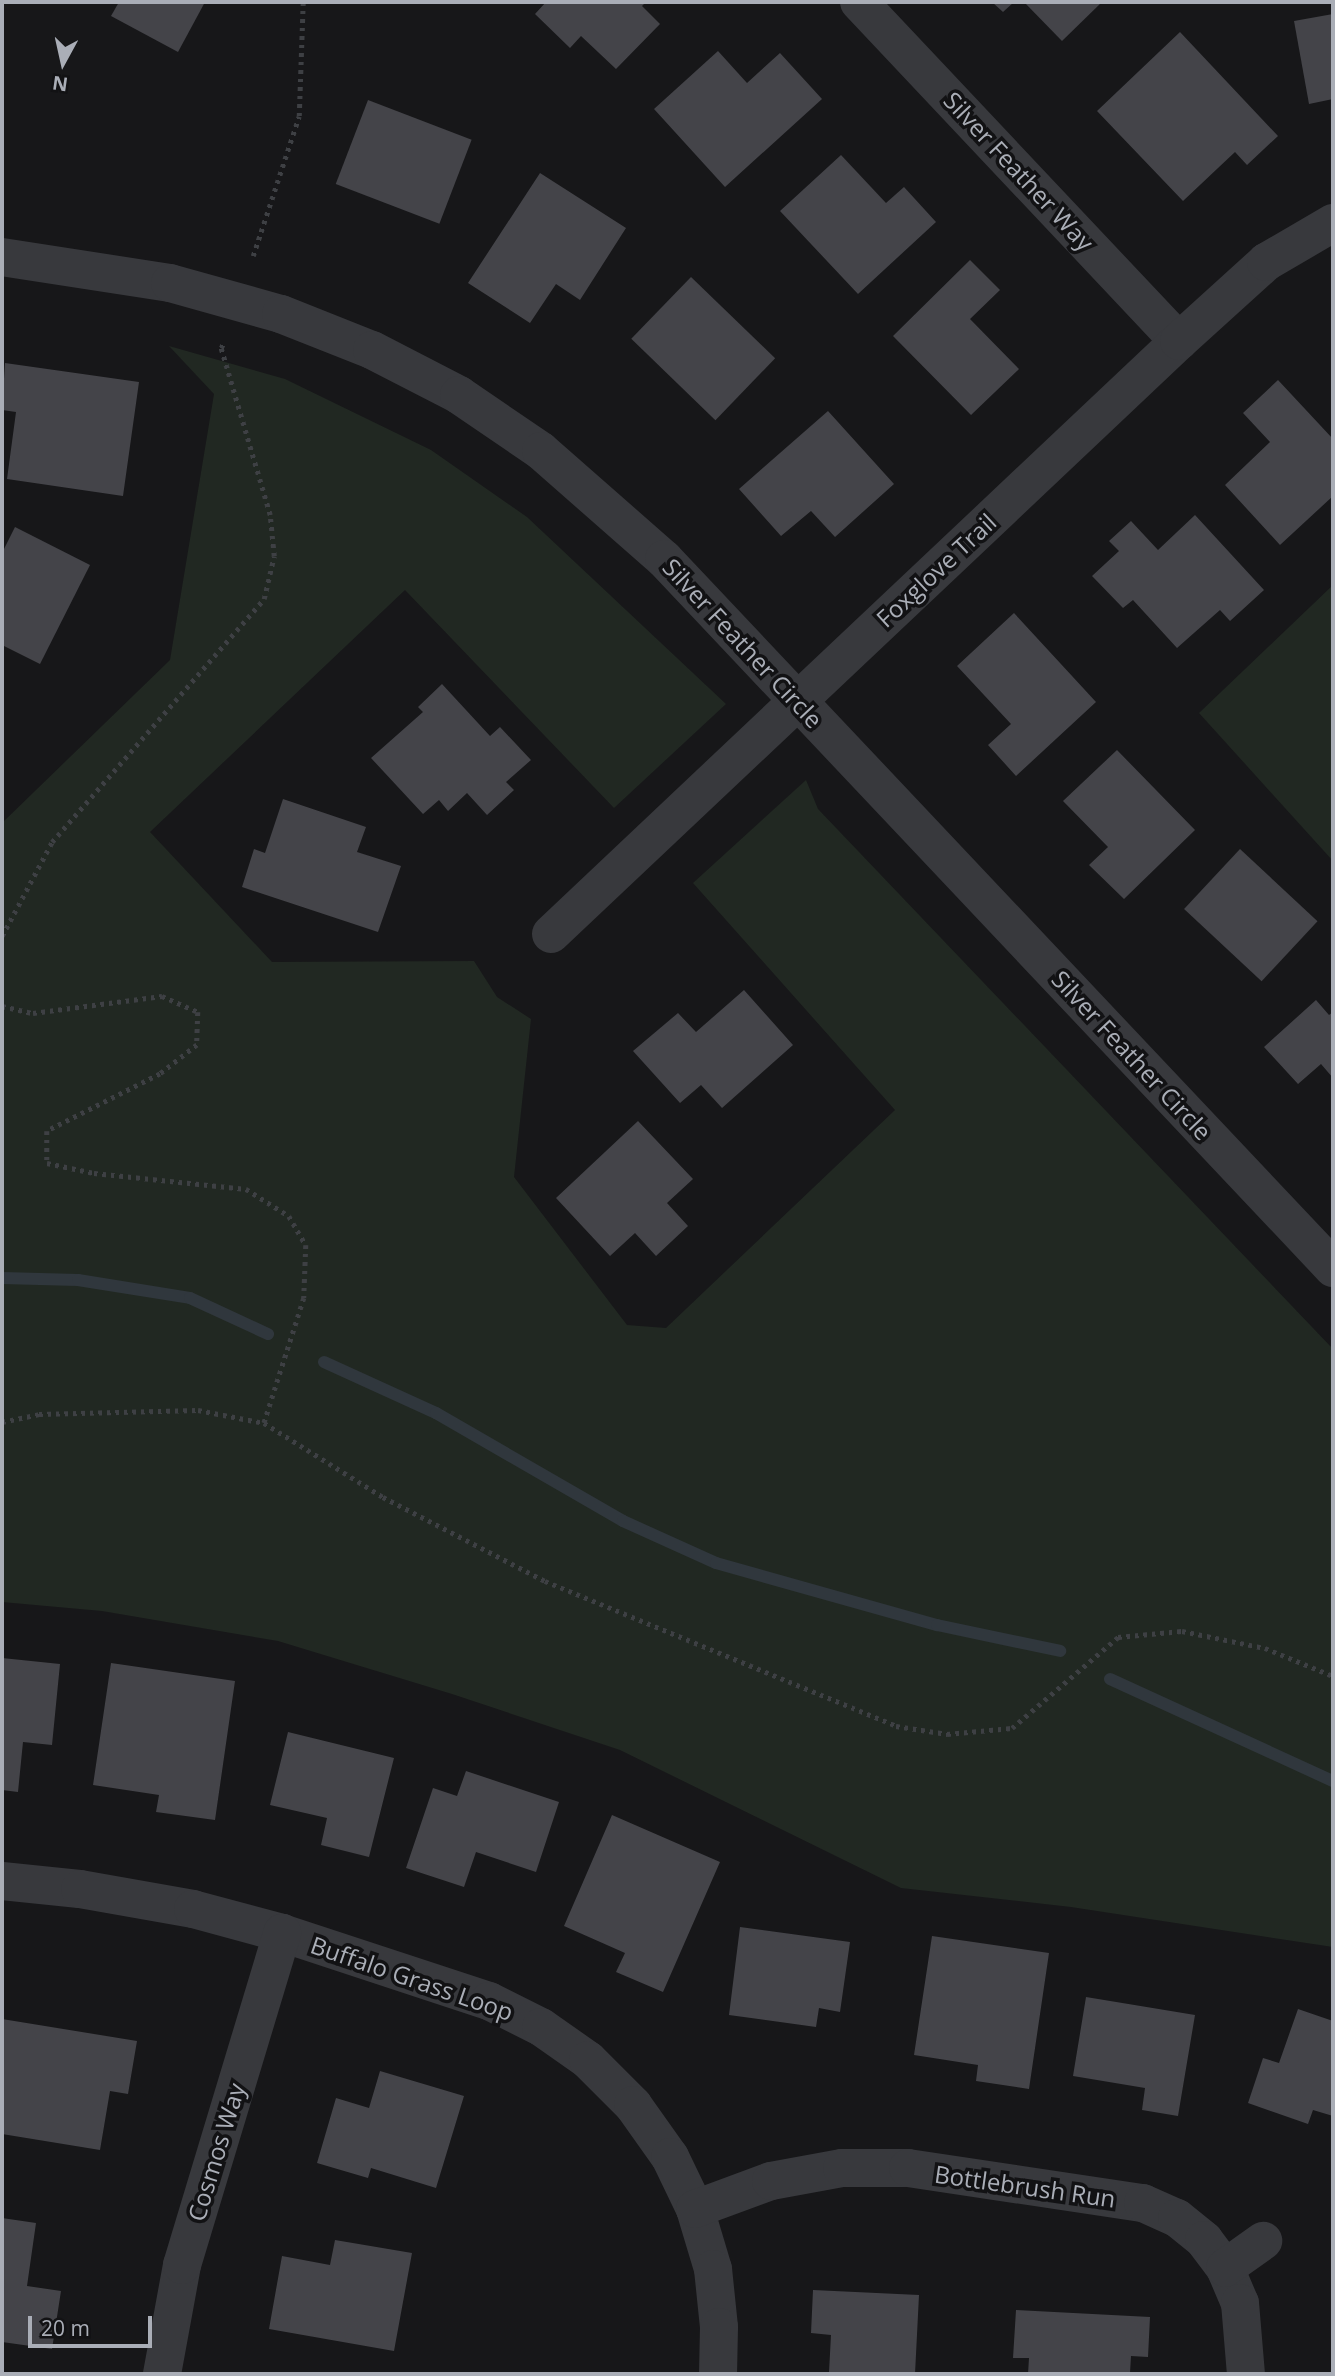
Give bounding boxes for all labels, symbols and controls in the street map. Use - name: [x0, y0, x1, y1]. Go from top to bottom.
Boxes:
- north arrow: [28, 28, 98, 98]
- text: N: [51, 70, 70, 98]
- street label: Silver Feather Way: [938, 86, 1100, 256]
- street label: Foxglove Trail: [870, 507, 1002, 633]
- street label: Silver Feather Circle: [657, 552, 829, 734]
- street label: Silver Feather Circle: [1046, 964, 1218, 1146]
- street label: Buffalo Grass Loop: [307, 1930, 517, 2026]
- street label: Cosmos Way: [181, 2079, 251, 2225]
- street label: Bottlebrush Run: [933, 2159, 1117, 2213]
- scale bar: [32, 2302, 156, 2346]
- text: 20 m: [41, 2314, 90, 2342]

